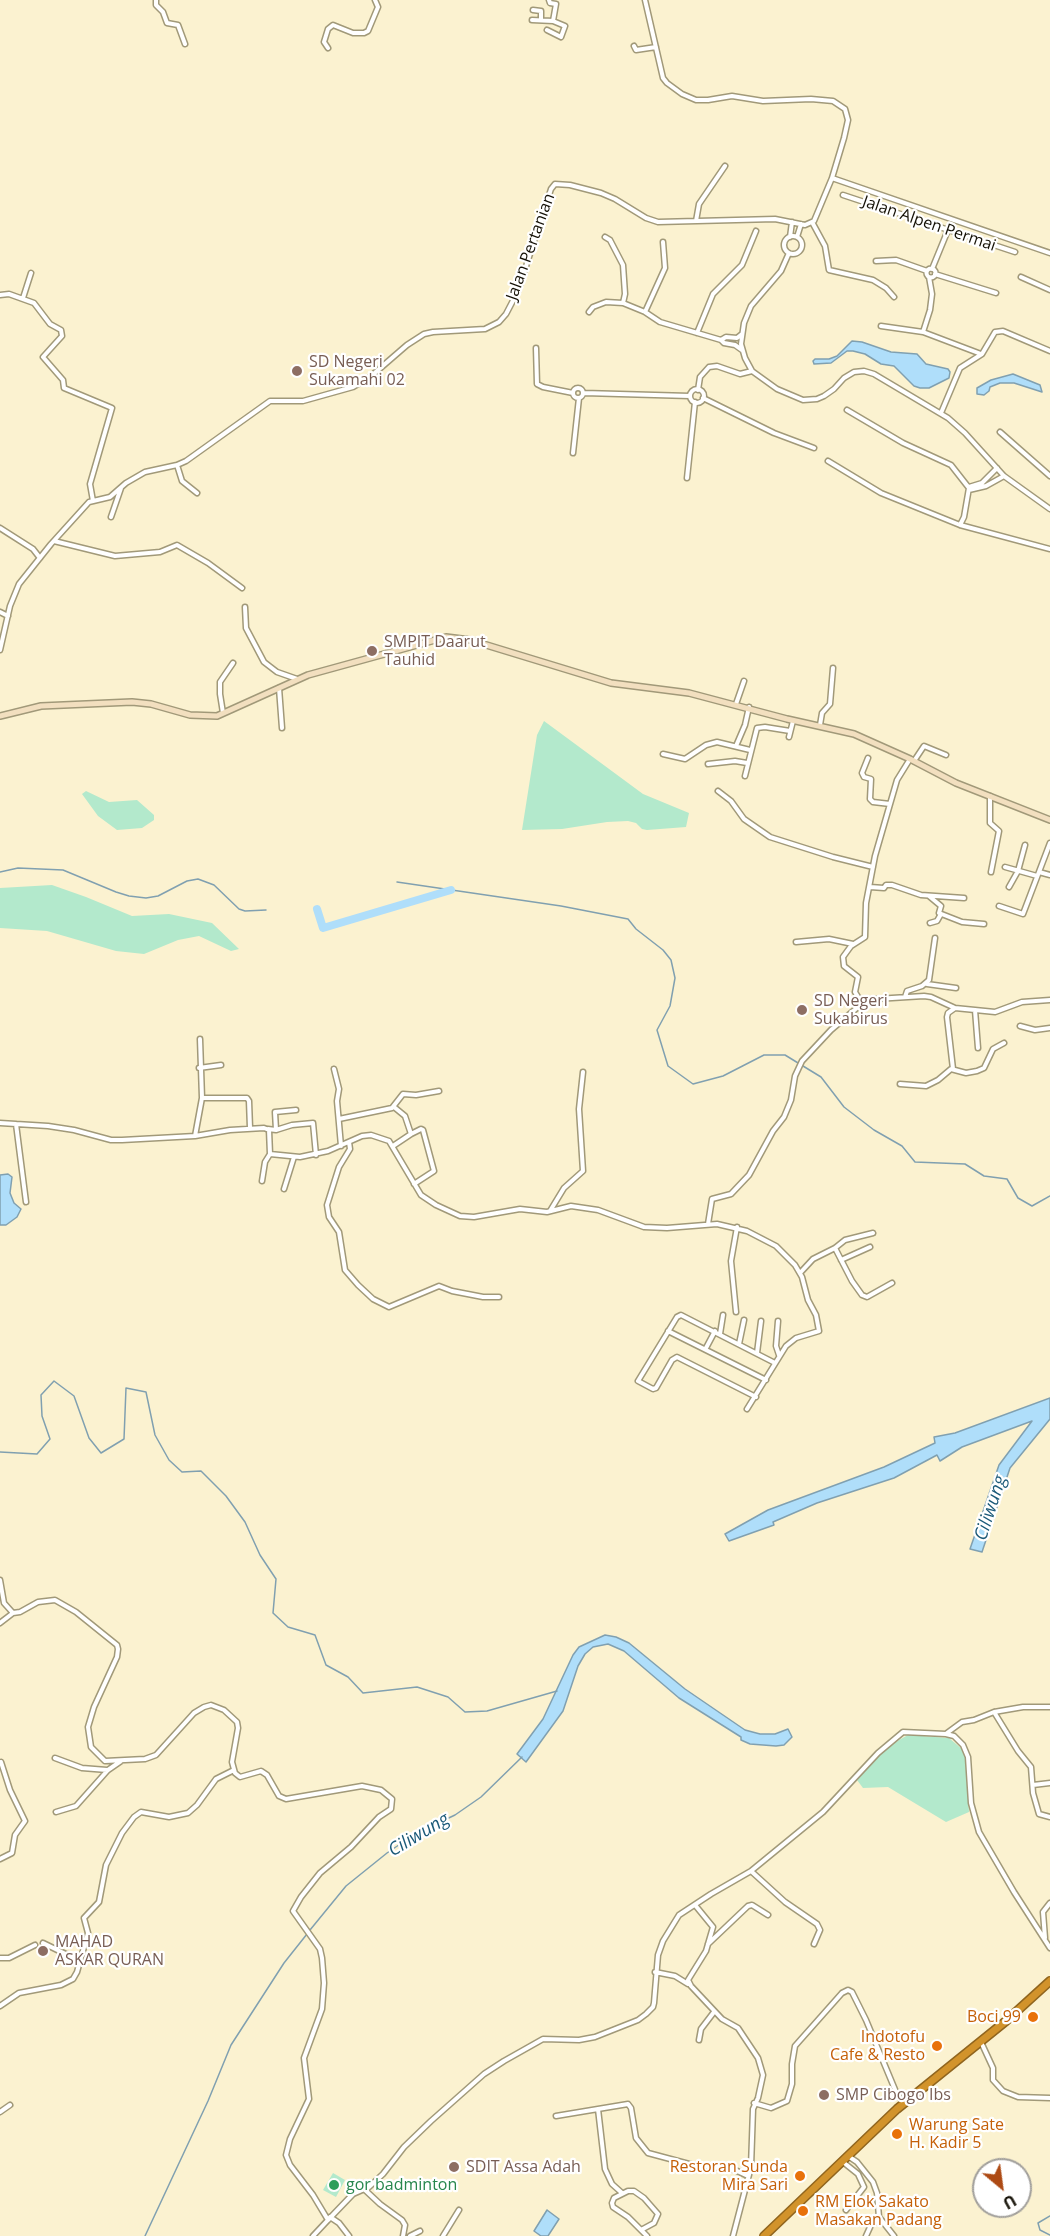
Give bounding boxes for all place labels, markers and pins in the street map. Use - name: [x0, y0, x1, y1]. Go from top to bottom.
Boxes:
- place label: SD Negeri Sukamahi 02: [309, 352, 405, 390]
- marker: SD Negeri Sukamahi 02: [290, 364, 304, 378]
- place label: SMPIT Daarut Tauhid: [384, 632, 486, 670]
- marker: SMPIT Daarut Tauhid: [365, 644, 379, 658]
- place label: SD Negeri Sukabirus: [814, 991, 888, 1029]
- marker: SD Negeri Sukabirus: [795, 1003, 809, 1017]
- place label: MAHAD ASKAR QURAN: [55, 1932, 164, 1970]
- marker: MAHAD ASKAR QURAN: [36, 1944, 50, 1958]
- place label: Boci 99: [967, 2007, 1021, 2027]
- marker: Boci 99: [1026, 2010, 1040, 2024]
- place label: Indotofu Cafe & Resto: [830, 2027, 925, 2065]
- marker: Indotofu Cafe & Resto: [930, 2039, 944, 2053]
- place label: SMP Cibogo Ibs: [836, 2085, 951, 2105]
- marker: SMP Cibogo Ibs: [817, 2088, 831, 2102]
- place label: Warung Sate H. Kadir 5: [909, 2115, 1004, 2153]
- marker: Warung Sate H. Kadir 5: [890, 2127, 904, 2141]
- place label: SDIT Assa Adah: [466, 2157, 581, 2177]
- place label: Restoran Sunda Mira Sari: [670, 2157, 788, 2195]
- marker: SDIT Assa Adah: [447, 2160, 461, 2174]
- marker: Restoran Sunda Mira Sari: [793, 2169, 807, 2183]
- place label: gor badminton: [346, 2175, 457, 2195]
- marker: gor badminton: [327, 2178, 341, 2192]
- place label: RM Elok Sakato Masakan Padang: [815, 2192, 942, 2230]
- marker: RM Elok Sakato Masakan Padang: [796, 2204, 810, 2218]

